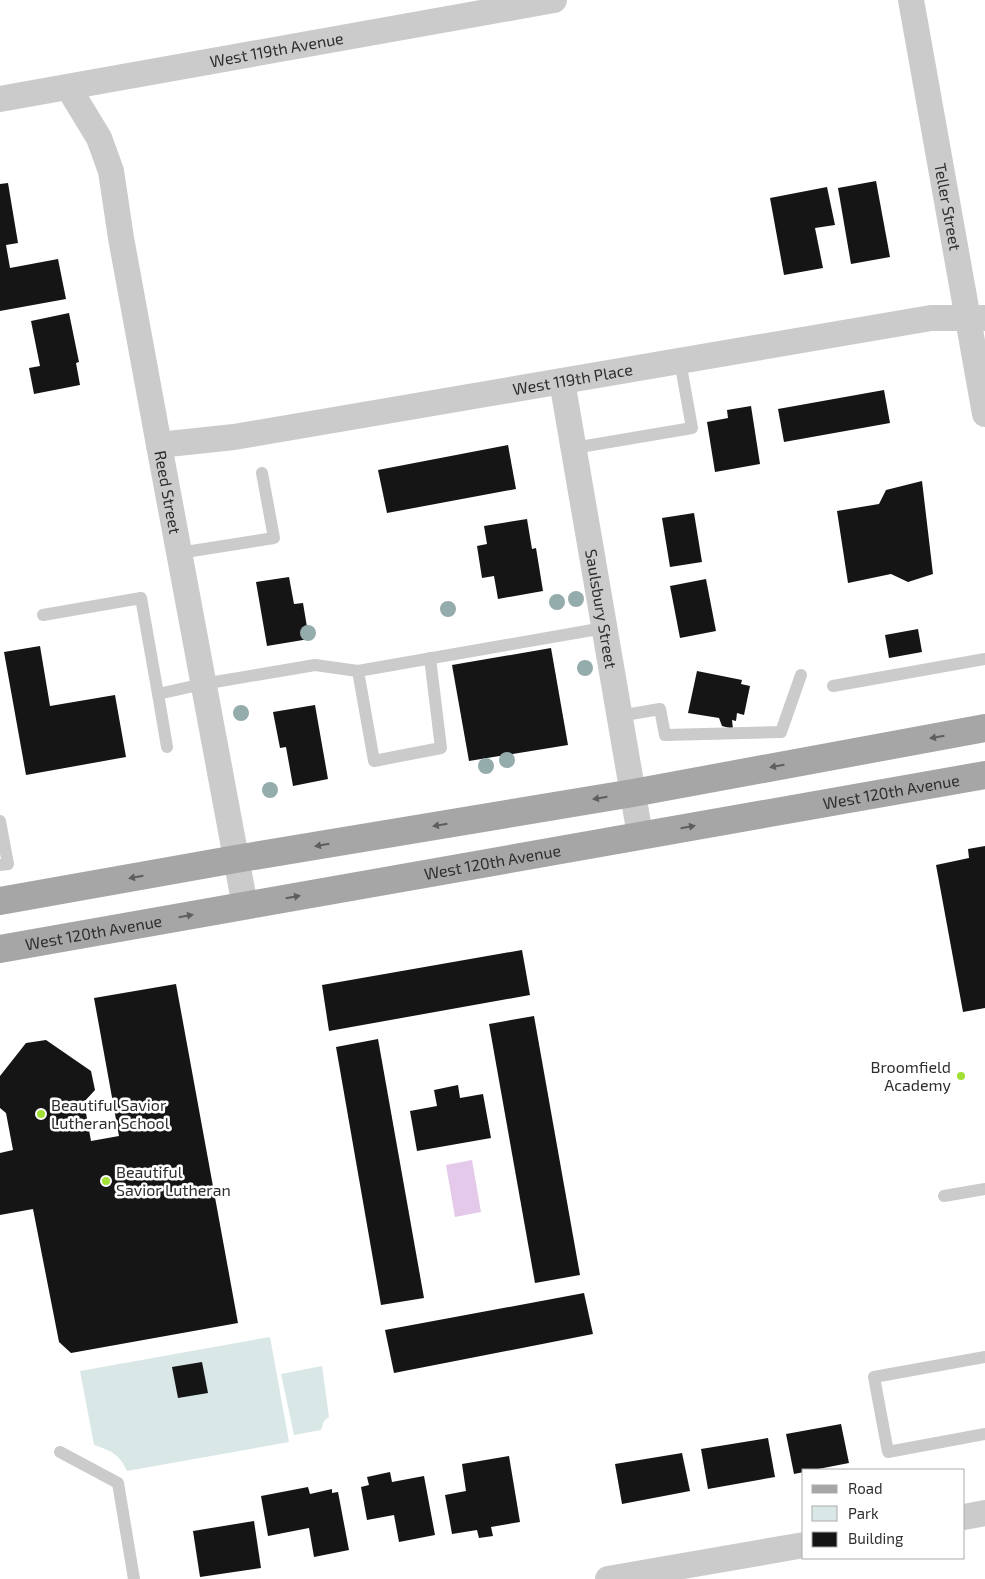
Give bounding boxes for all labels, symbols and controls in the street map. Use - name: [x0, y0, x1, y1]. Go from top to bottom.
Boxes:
- street label: West 119th Avenue: [208, 28, 345, 70]
- street label: Teller Street: [931, 161, 966, 252]
- street label: West 119th Place: [511, 359, 634, 398]
- street label: Reed Street: [151, 449, 185, 535]
- street label: Saulsbury Street: [582, 547, 621, 670]
- one-way arrow: [929, 734, 945, 742]
- one-way arrow: [769, 763, 785, 771]
- street label: West 120th Avenue: [821, 770, 961, 812]
- one-way arrow: [592, 795, 608, 803]
- one-way arrow: [431, 821, 447, 829]
- one-way arrow: [681, 822, 697, 830]
- street label: West 120th Avenue: [422, 840, 562, 883]
- one-way arrow: [314, 841, 330, 849]
- one-way arrow: [128, 873, 144, 881]
- one-way arrow: [285, 893, 301, 901]
- street label: West 120th Avenue: [24, 911, 163, 953]
- one-way arrow: [178, 912, 193, 920]
- place label: Broomfield Academy: [870, 1057, 952, 1094]
- marker: Broomfield Academy: [955, 1070, 967, 1082]
- place label: Beautiful Savior Lutheran School: [51, 1095, 170, 1132]
- marker: Beautiful Savior Lutheran School: [35, 1108, 47, 1120]
- place label: Beautiful Savior Lutheran: [116, 1162, 231, 1199]
- marker: Beautiful Savior Lutheran: [100, 1175, 112, 1187]
- legend: [802, 1469, 965, 1559]
- text: Road: [848, 1479, 883, 1497]
- text: Park: [848, 1504, 879, 1522]
- text: Building: [848, 1529, 904, 1547]

